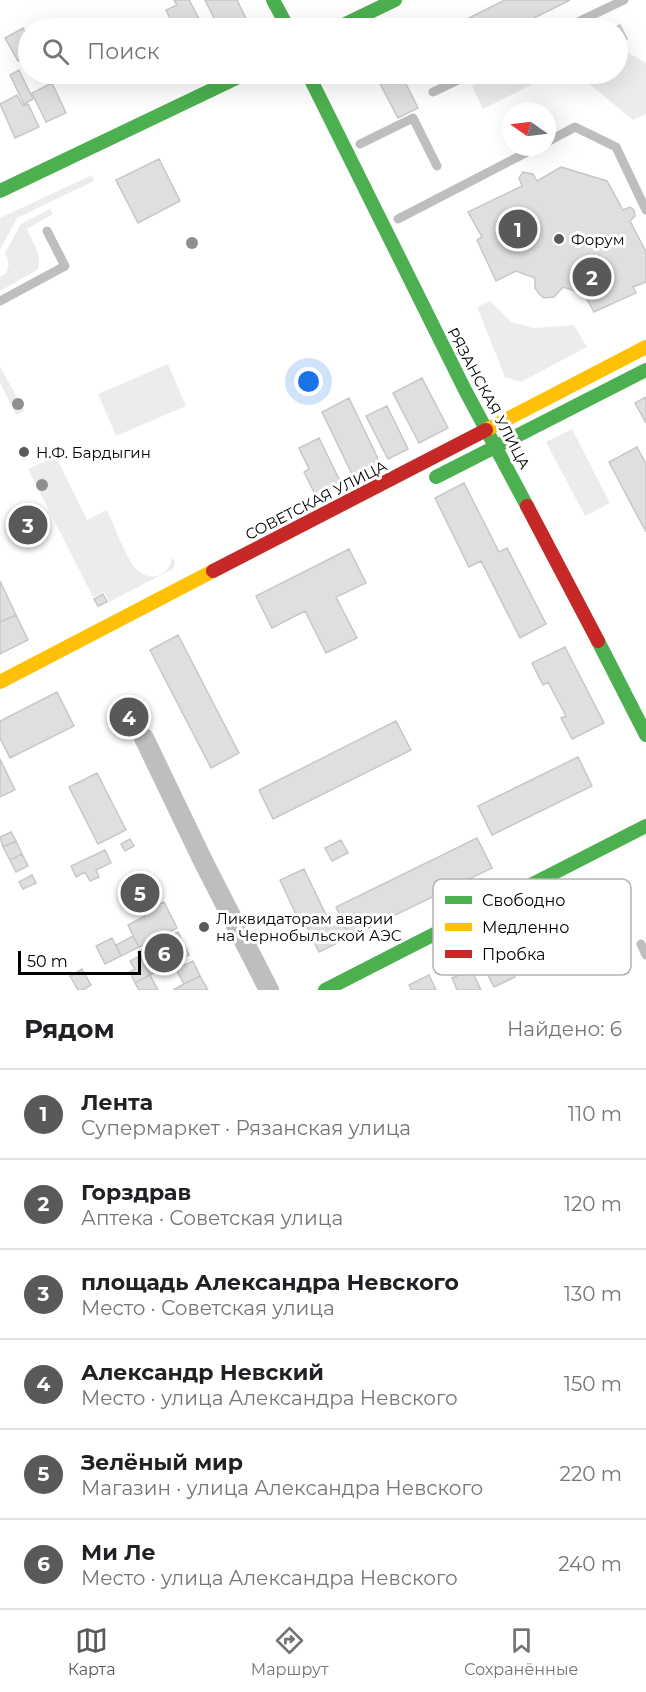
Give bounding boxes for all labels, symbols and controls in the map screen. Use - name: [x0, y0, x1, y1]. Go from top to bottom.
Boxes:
- search box: [18, 18, 628, 84]
- icon: search: [39, 35, 72, 68]
- text: Поиск: [87, 38, 159, 65]
- north arrow: [502, 102, 556, 156]
- pin: 1: [498, 206, 538, 252]
- place label: Форум: [571, 230, 625, 249]
- marker: Форум: [552, 232, 566, 246]
- pin: 2: [572, 254, 612, 300]
- street label: РЯЗАНСКАЯ УЛИЦА: [444, 324, 534, 472]
- your location: [294, 367, 323, 396]
- place label: Н.Ф. Бардыгин: [36, 443, 151, 462]
- marker: Н.Ф. Бардыгин: [17, 445, 31, 459]
- street label: СОВЕТСКАЯ УЛИЦА: [242, 456, 390, 544]
- pin: 3: [9, 502, 48, 548]
- pin: 4: [110, 694, 148, 740]
- pin: 5: [120, 870, 160, 916]
- legend: [433, 879, 631, 975]
- text: Свободно: [482, 891, 565, 910]
- place label: Ликвидаторам аварии на Чернобыльской АЭС: [216, 909, 402, 945]
- text: Медленно: [482, 918, 569, 937]
- marker: Ликвидаторам аварии на Чернобыльской АЭС: [197, 920, 211, 934]
- pin: 6: [144, 930, 184, 976]
- text: Пробка: [482, 945, 545, 964]
- scale bar: [18, 948, 141, 976]
- text: 50 m: [27, 952, 68, 971]
- text: Рядом: [24, 1013, 115, 1045]
- text: Найдено: 6: [507, 1017, 622, 1041]
- text: Лента: [81, 1089, 153, 1116]
- text: 1: [40, 1102, 47, 1126]
- text: 110 m: [568, 1102, 622, 1126]
- text: Супермаркет · Рязанская улица: [81, 1116, 411, 1140]
- text: Горздрав: [81, 1179, 191, 1206]
- text: 2: [38, 1192, 49, 1216]
- text: 120 m: [564, 1192, 622, 1216]
- text: Аптека · Советская улица: [81, 1206, 343, 1230]
- text: площадь Александра Невского: [81, 1269, 459, 1296]
- text: 3: [38, 1282, 49, 1306]
- text: 130 m: [564, 1282, 622, 1306]
- text: Место · Советская улица: [81, 1296, 335, 1320]
- text: Александр Невский: [81, 1359, 324, 1386]
- text: 4: [37, 1372, 50, 1396]
- text: 150 m: [564, 1372, 622, 1396]
- text: Место · улица Александра Невского: [81, 1386, 458, 1410]
- text: Зелёный мир: [81, 1449, 243, 1476]
- text: 5: [38, 1462, 49, 1486]
- text: 220 m: [560, 1462, 622, 1486]
- text: Магазин · улица Александра Невского: [81, 1476, 483, 1500]
- text: Ми Ле: [81, 1539, 156, 1566]
- text: 6: [37, 1552, 50, 1576]
- text: 240 m: [558, 1552, 622, 1576]
- text: Место · улица Александра Невского: [81, 1566, 458, 1590]
- tab: Карта: [68, 1624, 116, 1679]
- tab: Маршрут: [251, 1624, 329, 1679]
- tab: Сохранённые: [464, 1624, 578, 1679]

